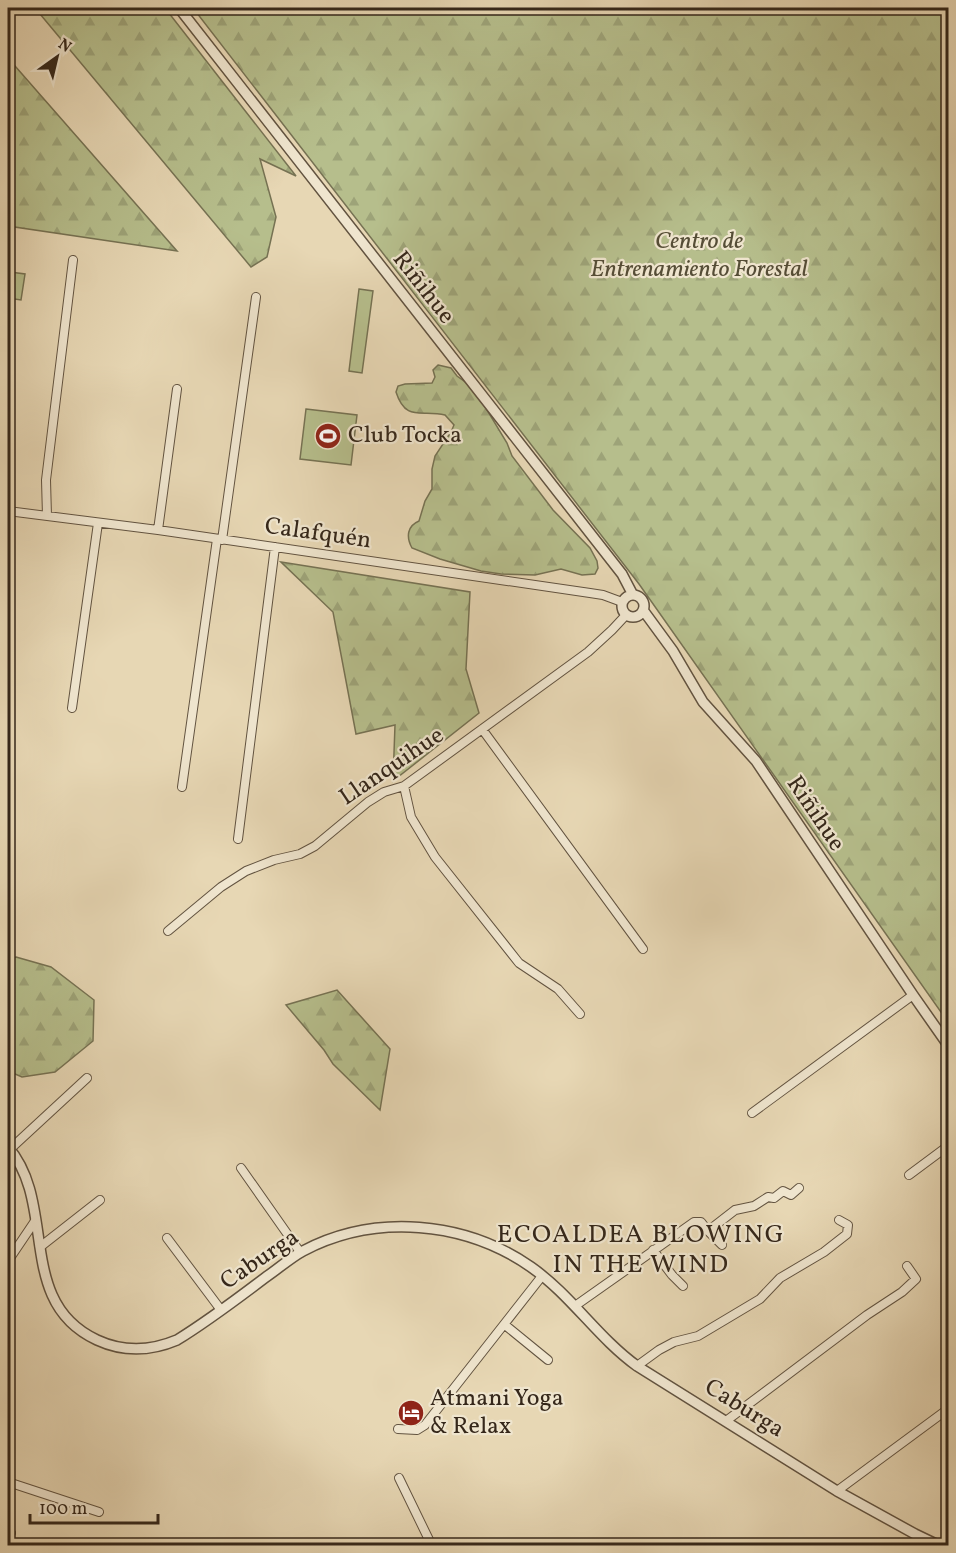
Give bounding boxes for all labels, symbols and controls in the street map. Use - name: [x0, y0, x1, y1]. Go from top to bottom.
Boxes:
- north arrow: [27, 27, 87, 87]
- text: N: [53, 34, 76, 59]
- park label: Centro de Entrenamiento Forestal: [590, 225, 808, 287]
- street label: Riñihue: [384, 244, 462, 332]
- place label: Club Tocka: [348, 419, 462, 453]
- sports icon: Club Tocka: [313, 421, 343, 451]
- street label: Calafquén: [262, 510, 374, 558]
- street label: Llanquihue: [333, 719, 451, 815]
- street label: Riñihue: [777, 769, 853, 859]
- district label: ECOALDEA BLOWING IN THE WIND: [497, 1217, 785, 1283]
- street label: Caburga: [214, 1221, 306, 1299]
- street label: Caburga: [697, 1371, 791, 1447]
- place label: Atmani Yoga & Relax: [430, 1382, 564, 1444]
- hotel icon: Atmani Yoga & Relax: [396, 1398, 426, 1428]
- scale bar: [30, 1487, 158, 1525]
- text: 100 m: [39, 1497, 88, 1522]

